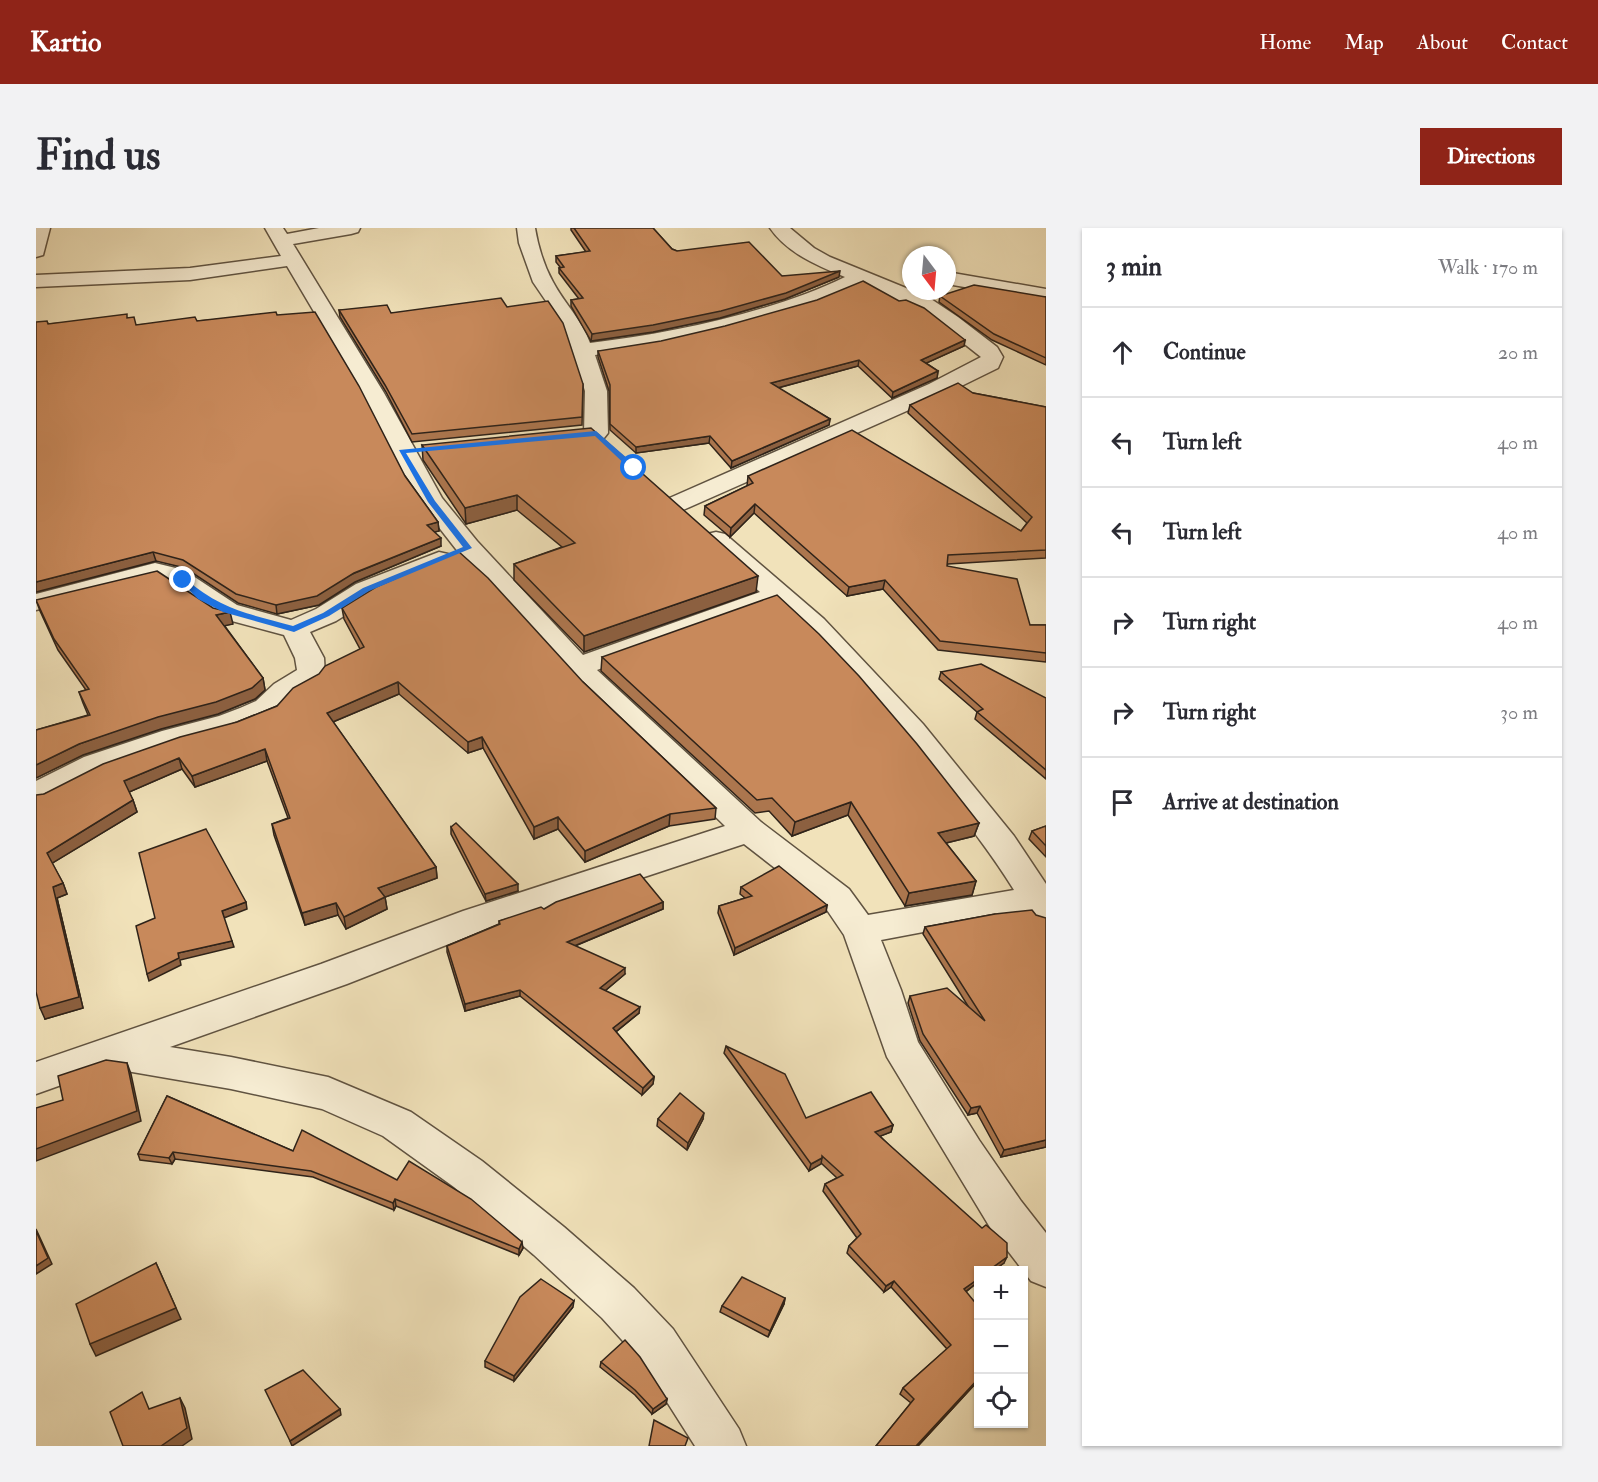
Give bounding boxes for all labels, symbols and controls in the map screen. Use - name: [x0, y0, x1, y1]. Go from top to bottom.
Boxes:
- text: Kartio: [30, 25, 101, 60]
- text: Home: [1259, 29, 1311, 56]
- text: Map: [1344, 29, 1384, 56]
- text: About: [1417, 29, 1468, 56]
- text: Contact: [1501, 29, 1568, 56]
- button: Directions: [1420, 128, 1562, 185]
- text: Find us: [36, 130, 160, 182]
- north arrow: [902, 246, 956, 300]
- text: 3 min: [1106, 251, 1162, 283]
- text: Walk · 170 m: [1438, 255, 1538, 280]
- icon: ahead: [1106, 336, 1139, 369]
- text: Continue: [1163, 338, 1246, 366]
- text: 20 m: [1498, 340, 1538, 365]
- icon: left: [1106, 426, 1139, 459]
- text: Turn left: [1163, 428, 1242, 456]
- text: 40 m: [1497, 430, 1538, 455]
- route start: [620, 454, 646, 480]
- icon: left: [1106, 516, 1139, 549]
- text: Turn left: [1163, 518, 1242, 546]
- text: 40 m: [1497, 520, 1538, 545]
- route end: [169, 566, 195, 592]
- icon: right: [1106, 606, 1139, 639]
- text: Turn right: [1163, 608, 1256, 636]
- text: 40 m: [1497, 610, 1538, 635]
- icon: right: [1106, 696, 1139, 729]
- text: Turn right: [1163, 698, 1256, 726]
- text: 30 m: [1500, 700, 1538, 725]
- icon: arrive: [1106, 786, 1139, 819]
- text: Arrive at destination: [1163, 788, 1339, 816]
- map controls: [974, 1266, 1028, 1428]
- button: +: [974, 1266, 1028, 1320]
- button: −: [974, 1320, 1028, 1374]
- button: locate: [974, 1374, 1028, 1428]

